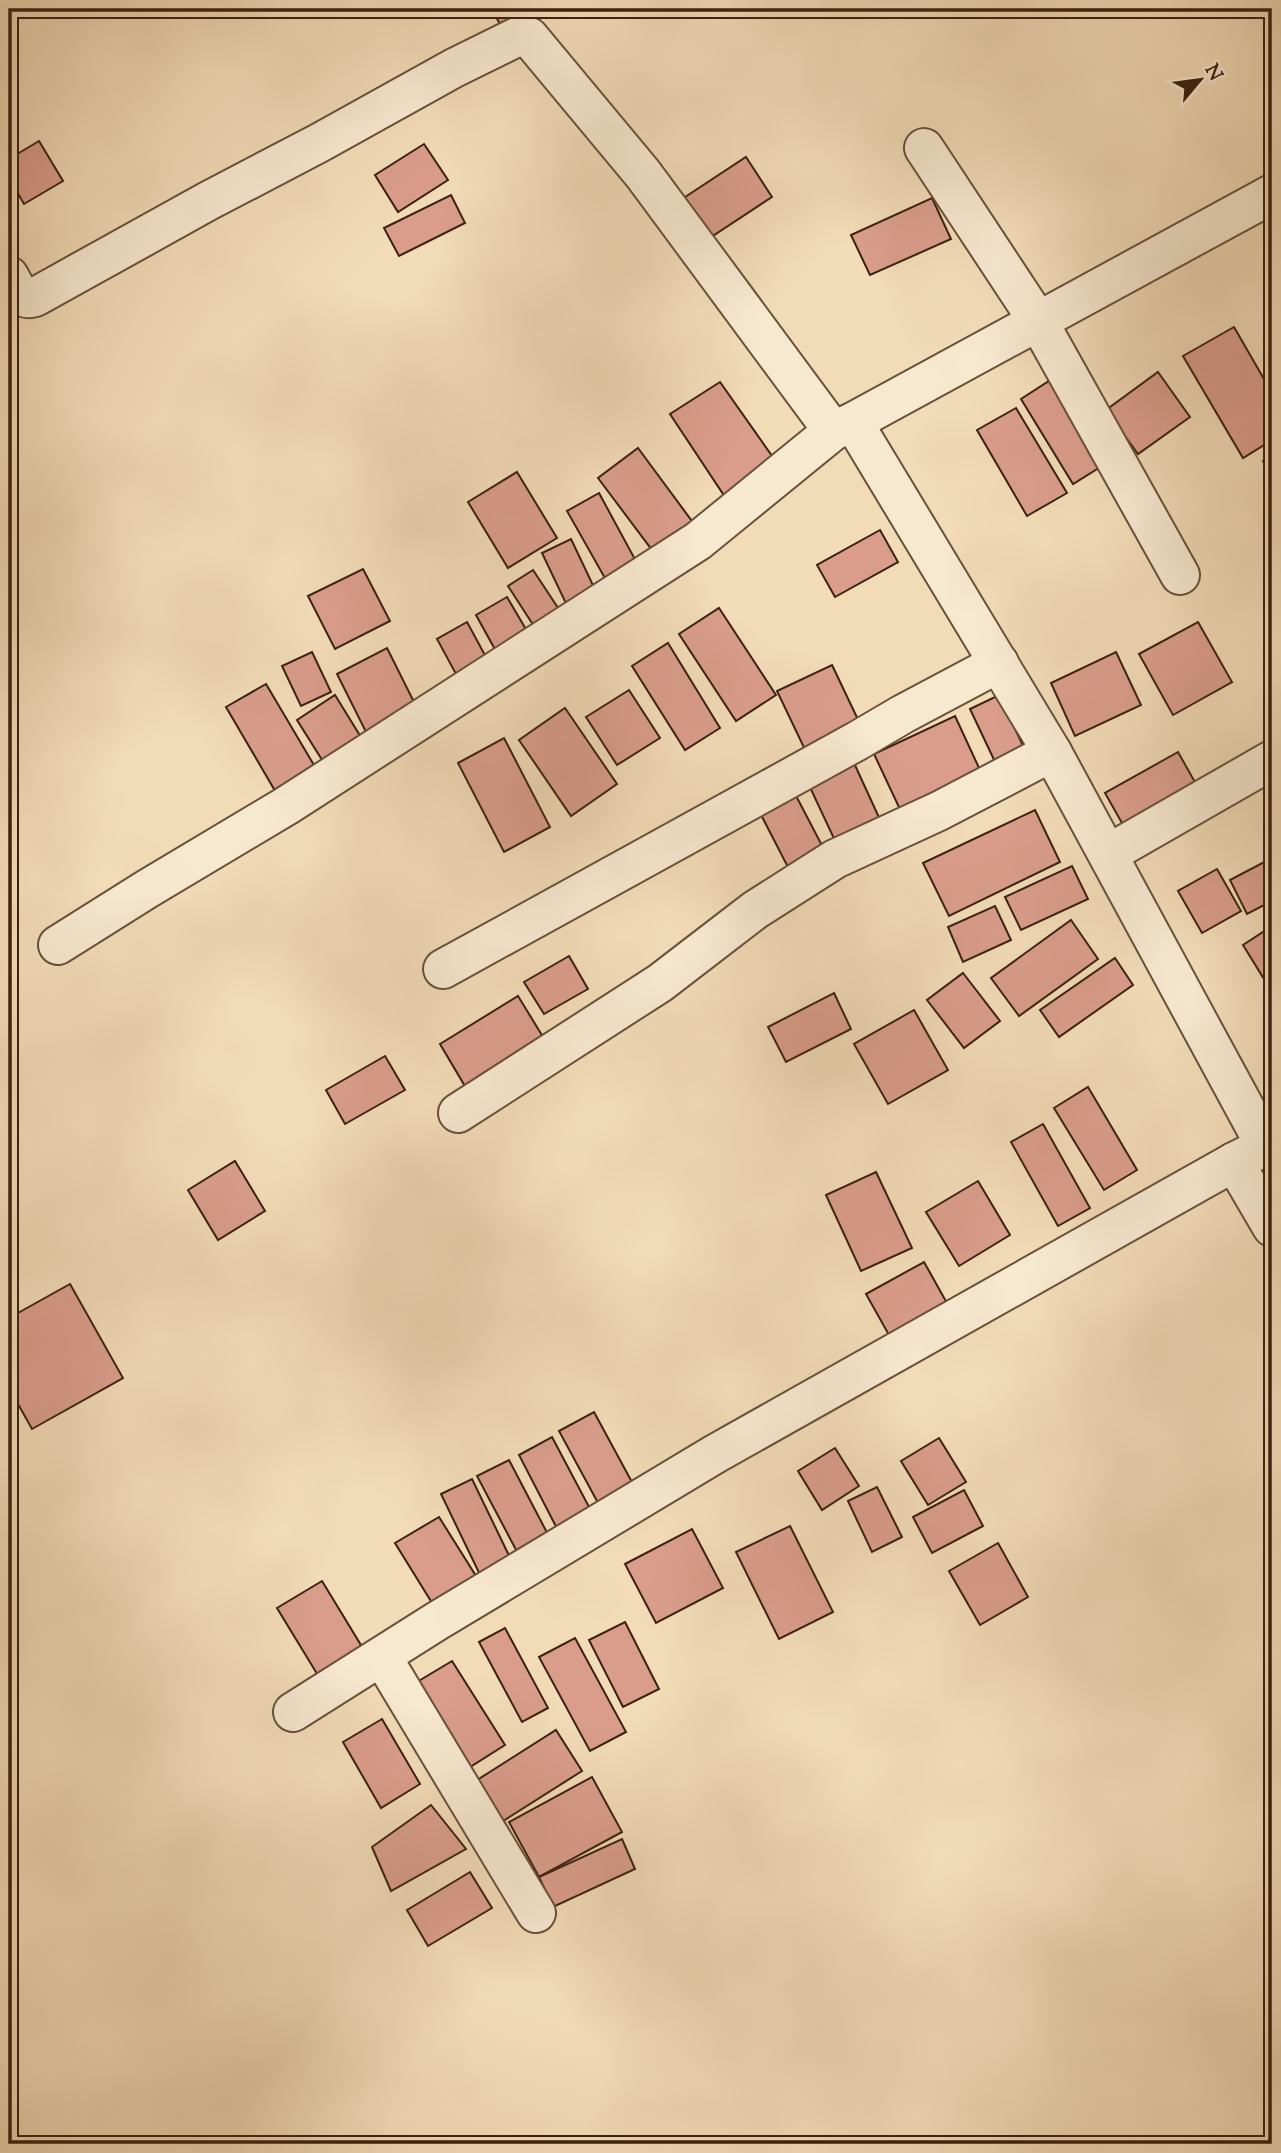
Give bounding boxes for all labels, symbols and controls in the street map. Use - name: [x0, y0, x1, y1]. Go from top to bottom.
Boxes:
- north arrow: [1166, 46, 1236, 116]
- text: N: [1197, 60, 1228, 86]

